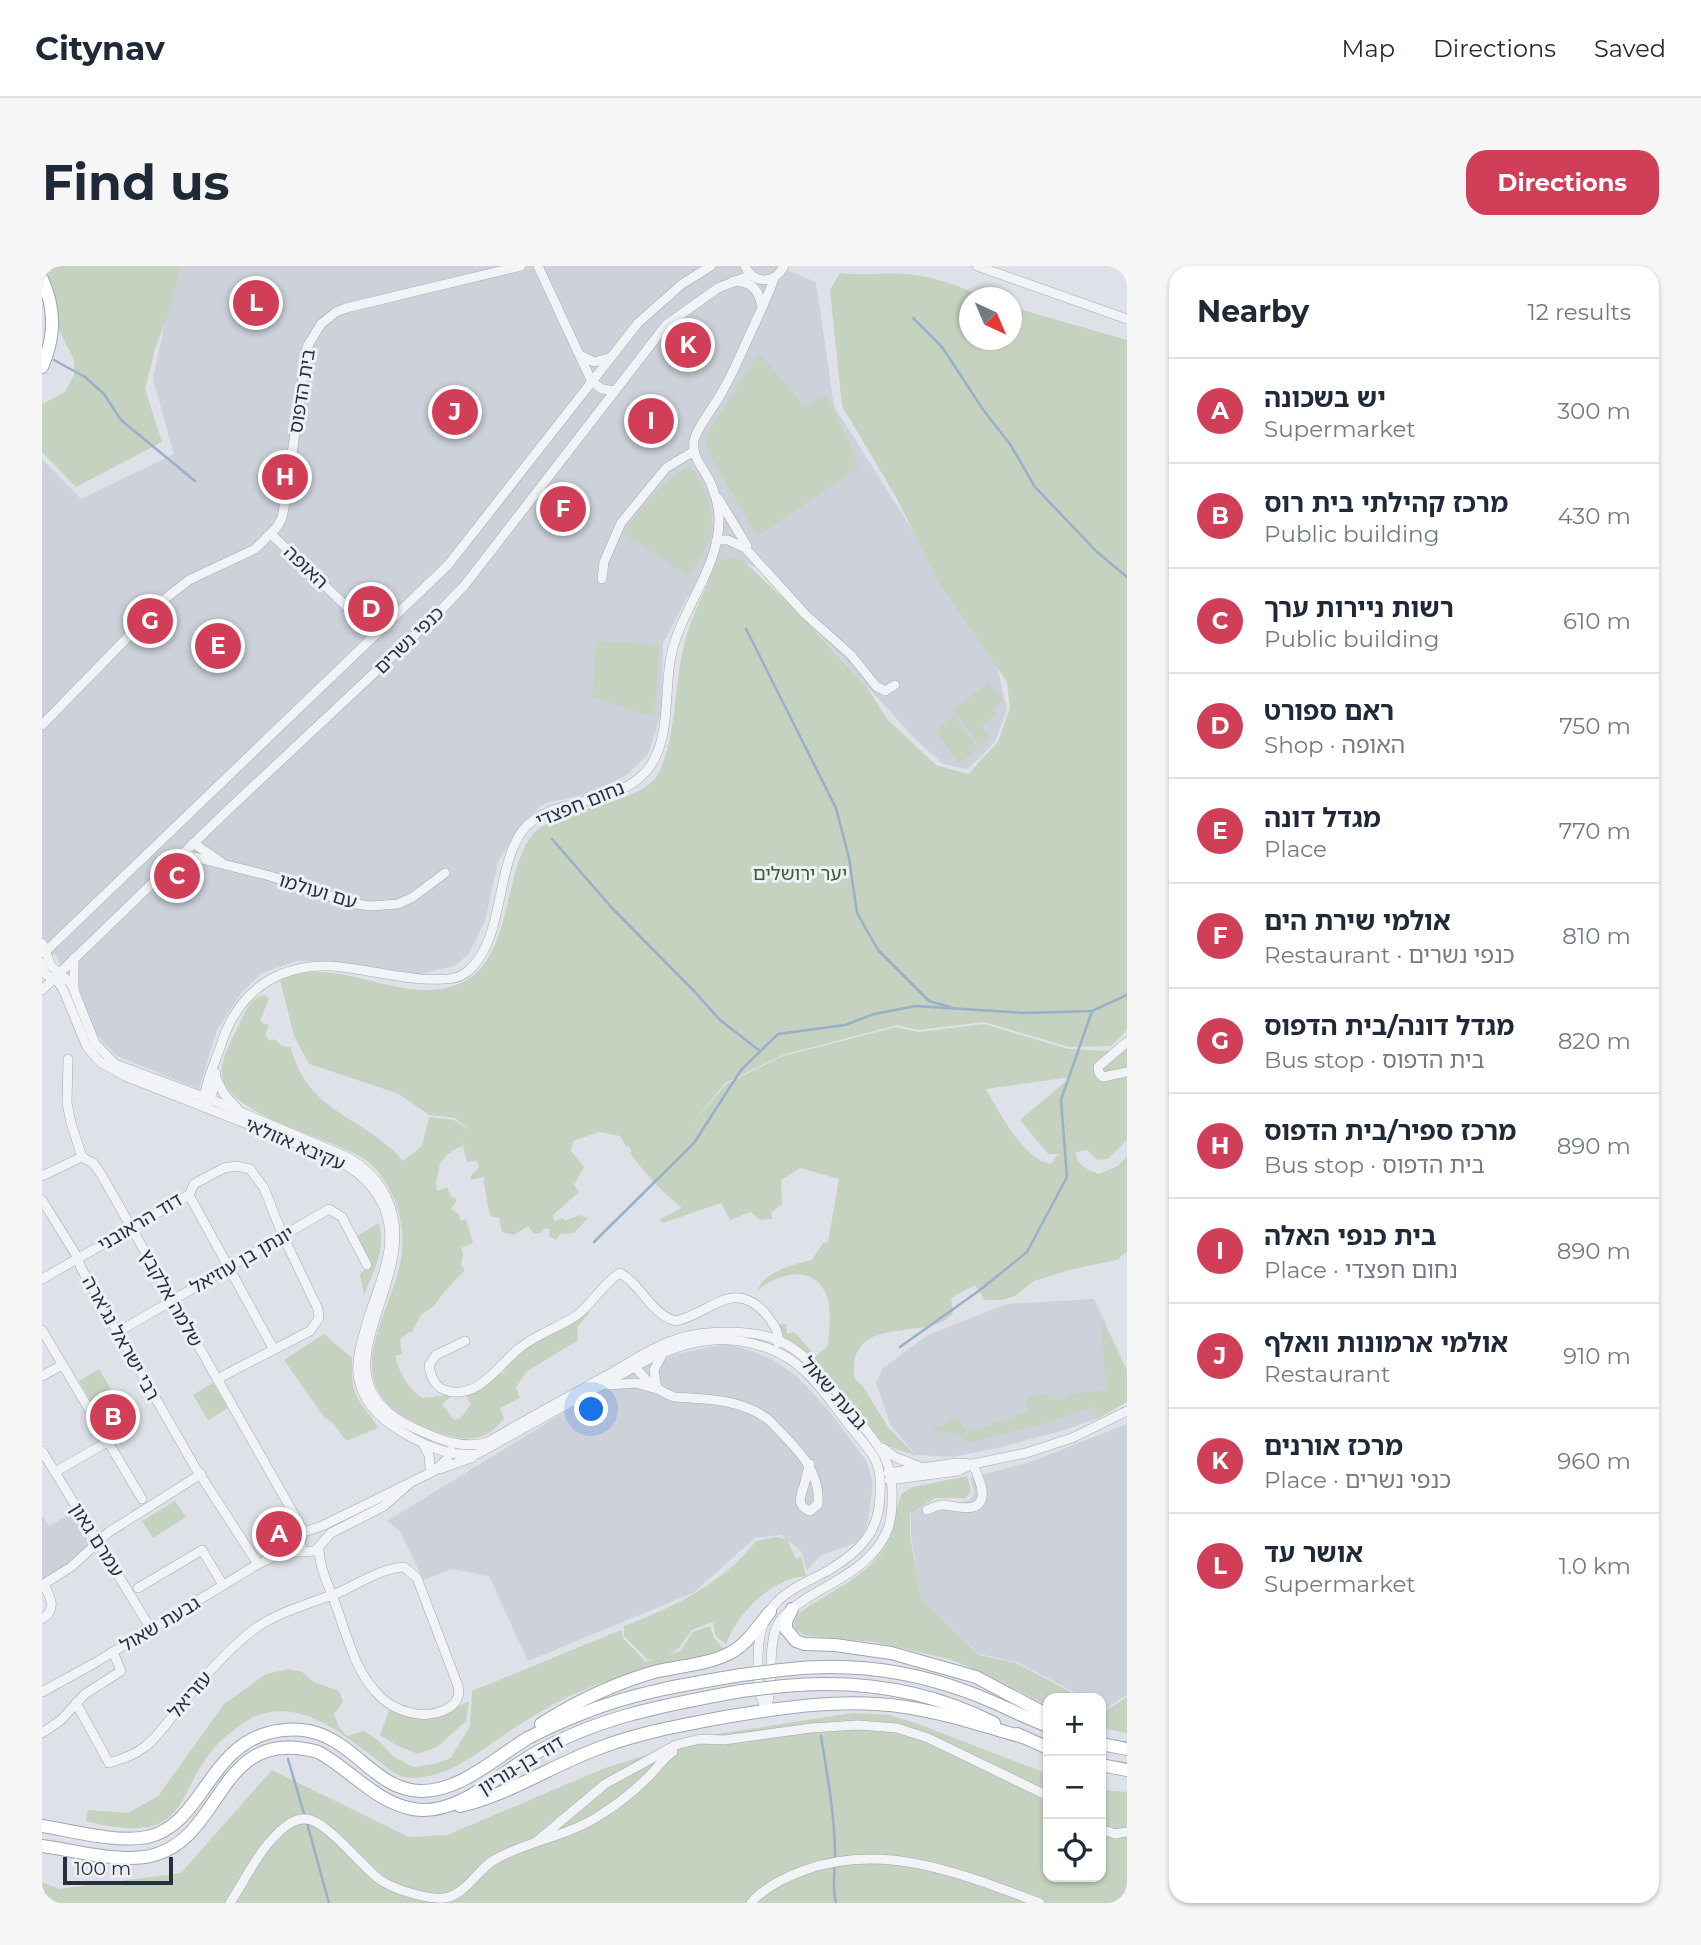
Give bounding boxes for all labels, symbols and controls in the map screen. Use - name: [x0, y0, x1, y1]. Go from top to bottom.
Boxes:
- text: Citynav: [35, 28, 165, 68]
- text: Map: [1342, 34, 1395, 63]
- text: Directions: [1433, 34, 1556, 63]
- text: Saved: [1594, 34, 1666, 63]
- button: Directions: [1466, 150, 1659, 215]
- text: Find us: [42, 153, 230, 212]
- pin: L: [233, 277, 279, 329]
- north arrow: [959, 287, 1022, 350]
- text: Nearby: [1197, 293, 1309, 330]
- text: 12 results: [1528, 298, 1631, 326]
- pin: K: [665, 319, 711, 371]
- street label: בית הדפוס: [284, 347, 320, 435]
- text: יש בשכונה: [1264, 382, 1386, 414]
- pin: J: [432, 386, 478, 438]
- pin: I: [628, 395, 674, 447]
- text: A: [1211, 397, 1229, 425]
- text: 300 m: [1557, 397, 1631, 425]
- text: Supermarket: [1264, 415, 1416, 443]
- pin: H: [262, 451, 308, 503]
- pin: F: [540, 483, 586, 535]
- text: מרכז קהילתי בית רוס: [1264, 487, 1508, 519]
- text: B: [1211, 502, 1229, 530]
- text: 430 m: [1558, 502, 1631, 530]
- text: Public building: [1264, 520, 1439, 548]
- street label: האופה: [279, 540, 333, 594]
- pin: D: [348, 583, 394, 635]
- text: רשות ניירות ערך: [1264, 592, 1454, 624]
- pin: G: [127, 595, 173, 647]
- street label: כנפי נשרים: [369, 601, 449, 679]
- text: C: [1212, 607, 1228, 635]
- text: 610 m: [1563, 607, 1631, 635]
- pin: E: [195, 620, 241, 672]
- text: Public building: [1264, 625, 1439, 653]
- text: ראם ספורט: [1264, 695, 1394, 727]
- text: D: [1211, 712, 1230, 740]
- text: 750 m: [1559, 712, 1631, 740]
- text: Shop · האופה: [1264, 731, 1405, 759]
- street label: נחום חפצדי: [532, 776, 628, 832]
- text: מגדל דונה: [1264, 802, 1381, 834]
- text: E: [1212, 817, 1228, 845]
- text: 770 m: [1559, 817, 1631, 845]
- text: Place: [1264, 835, 1327, 863]
- pin: C: [154, 850, 200, 902]
- park label: יער ירושלים: [753, 862, 847, 885]
- street label: עם ועולמו: [276, 868, 360, 914]
- text: אולמי שירת הים: [1264, 905, 1450, 937]
- text: F: [1213, 922, 1227, 950]
- text: 810 m: [1562, 922, 1631, 950]
- text: Restaurant · כנפי נשרים: [1264, 941, 1515, 969]
- text: מגדל דונה/בית הדפוס: [1264, 1010, 1514, 1042]
- text: G: [1211, 1027, 1229, 1055]
- text: 820 m: [1558, 1027, 1631, 1055]
- text: Bus stop · בית הדפוס: [1264, 1046, 1485, 1074]
- street label: עקיבא אזולאי: [241, 1113, 349, 1175]
- text: מרכז ספיר/בית הדפוס: [1264, 1115, 1516, 1147]
- text: H: [1211, 1132, 1229, 1160]
- text: 890 m: [1557, 1132, 1631, 1160]
- text: Bus stop · בית הדפוס: [1264, 1151, 1485, 1179]
- street label: דוד הראובני: [94, 1188, 186, 1256]
- text: בית כנפי האלה: [1264, 1220, 1436, 1252]
- street label: יונתן בן עוזיאל: [186, 1221, 298, 1299]
- text: I: [1216, 1237, 1224, 1265]
- text: 890 m: [1557, 1237, 1631, 1265]
- street label: שלמה אלקבץ: [135, 1245, 207, 1351]
- text: Place · נחום חפצדי: [1264, 1256, 1458, 1284]
- street label: רבי ישראל נג'ארה: [77, 1272, 165, 1404]
- text: אולמי ארמונות וואלף: [1264, 1327, 1508, 1359]
- text: J: [1214, 1342, 1226, 1370]
- text: 910 m: [1563, 1342, 1631, 1370]
- street label: גבעת שאול: [796, 1352, 872, 1434]
- text: Restaurant: [1264, 1360, 1390, 1388]
- pin: B: [90, 1391, 136, 1443]
- your location: [574, 1392, 608, 1426]
- text: מרכז אורנים: [1264, 1430, 1403, 1462]
- text: K: [1211, 1447, 1229, 1475]
- text: 960 m: [1557, 1447, 1631, 1475]
- text: Place · כנפי נשרים: [1264, 1466, 1451, 1494]
- street label: עמרם גאון: [65, 1499, 129, 1581]
- pin: A: [256, 1508, 302, 1560]
- text: אושר עד: [1264, 1537, 1363, 1569]
- text: L: [1213, 1552, 1227, 1580]
- text: 1.0 km: [1559, 1552, 1631, 1580]
- text: Supermarket: [1264, 1570, 1416, 1598]
- street label: גבעת שאול: [116, 1591, 204, 1657]
- street label: עזריאל: [163, 1667, 217, 1723]
- map controls: [1043, 1693, 1106, 1882]
- button: +: [1043, 1693, 1106, 1756]
- street label: דוד בן-גוריון: [474, 1730, 568, 1800]
- button: −: [1043, 1756, 1106, 1819]
- button: locate: [1043, 1819, 1106, 1882]
- scale bar: [63, 1854, 173, 1886]
- text: 100 m: [74, 1857, 131, 1880]

